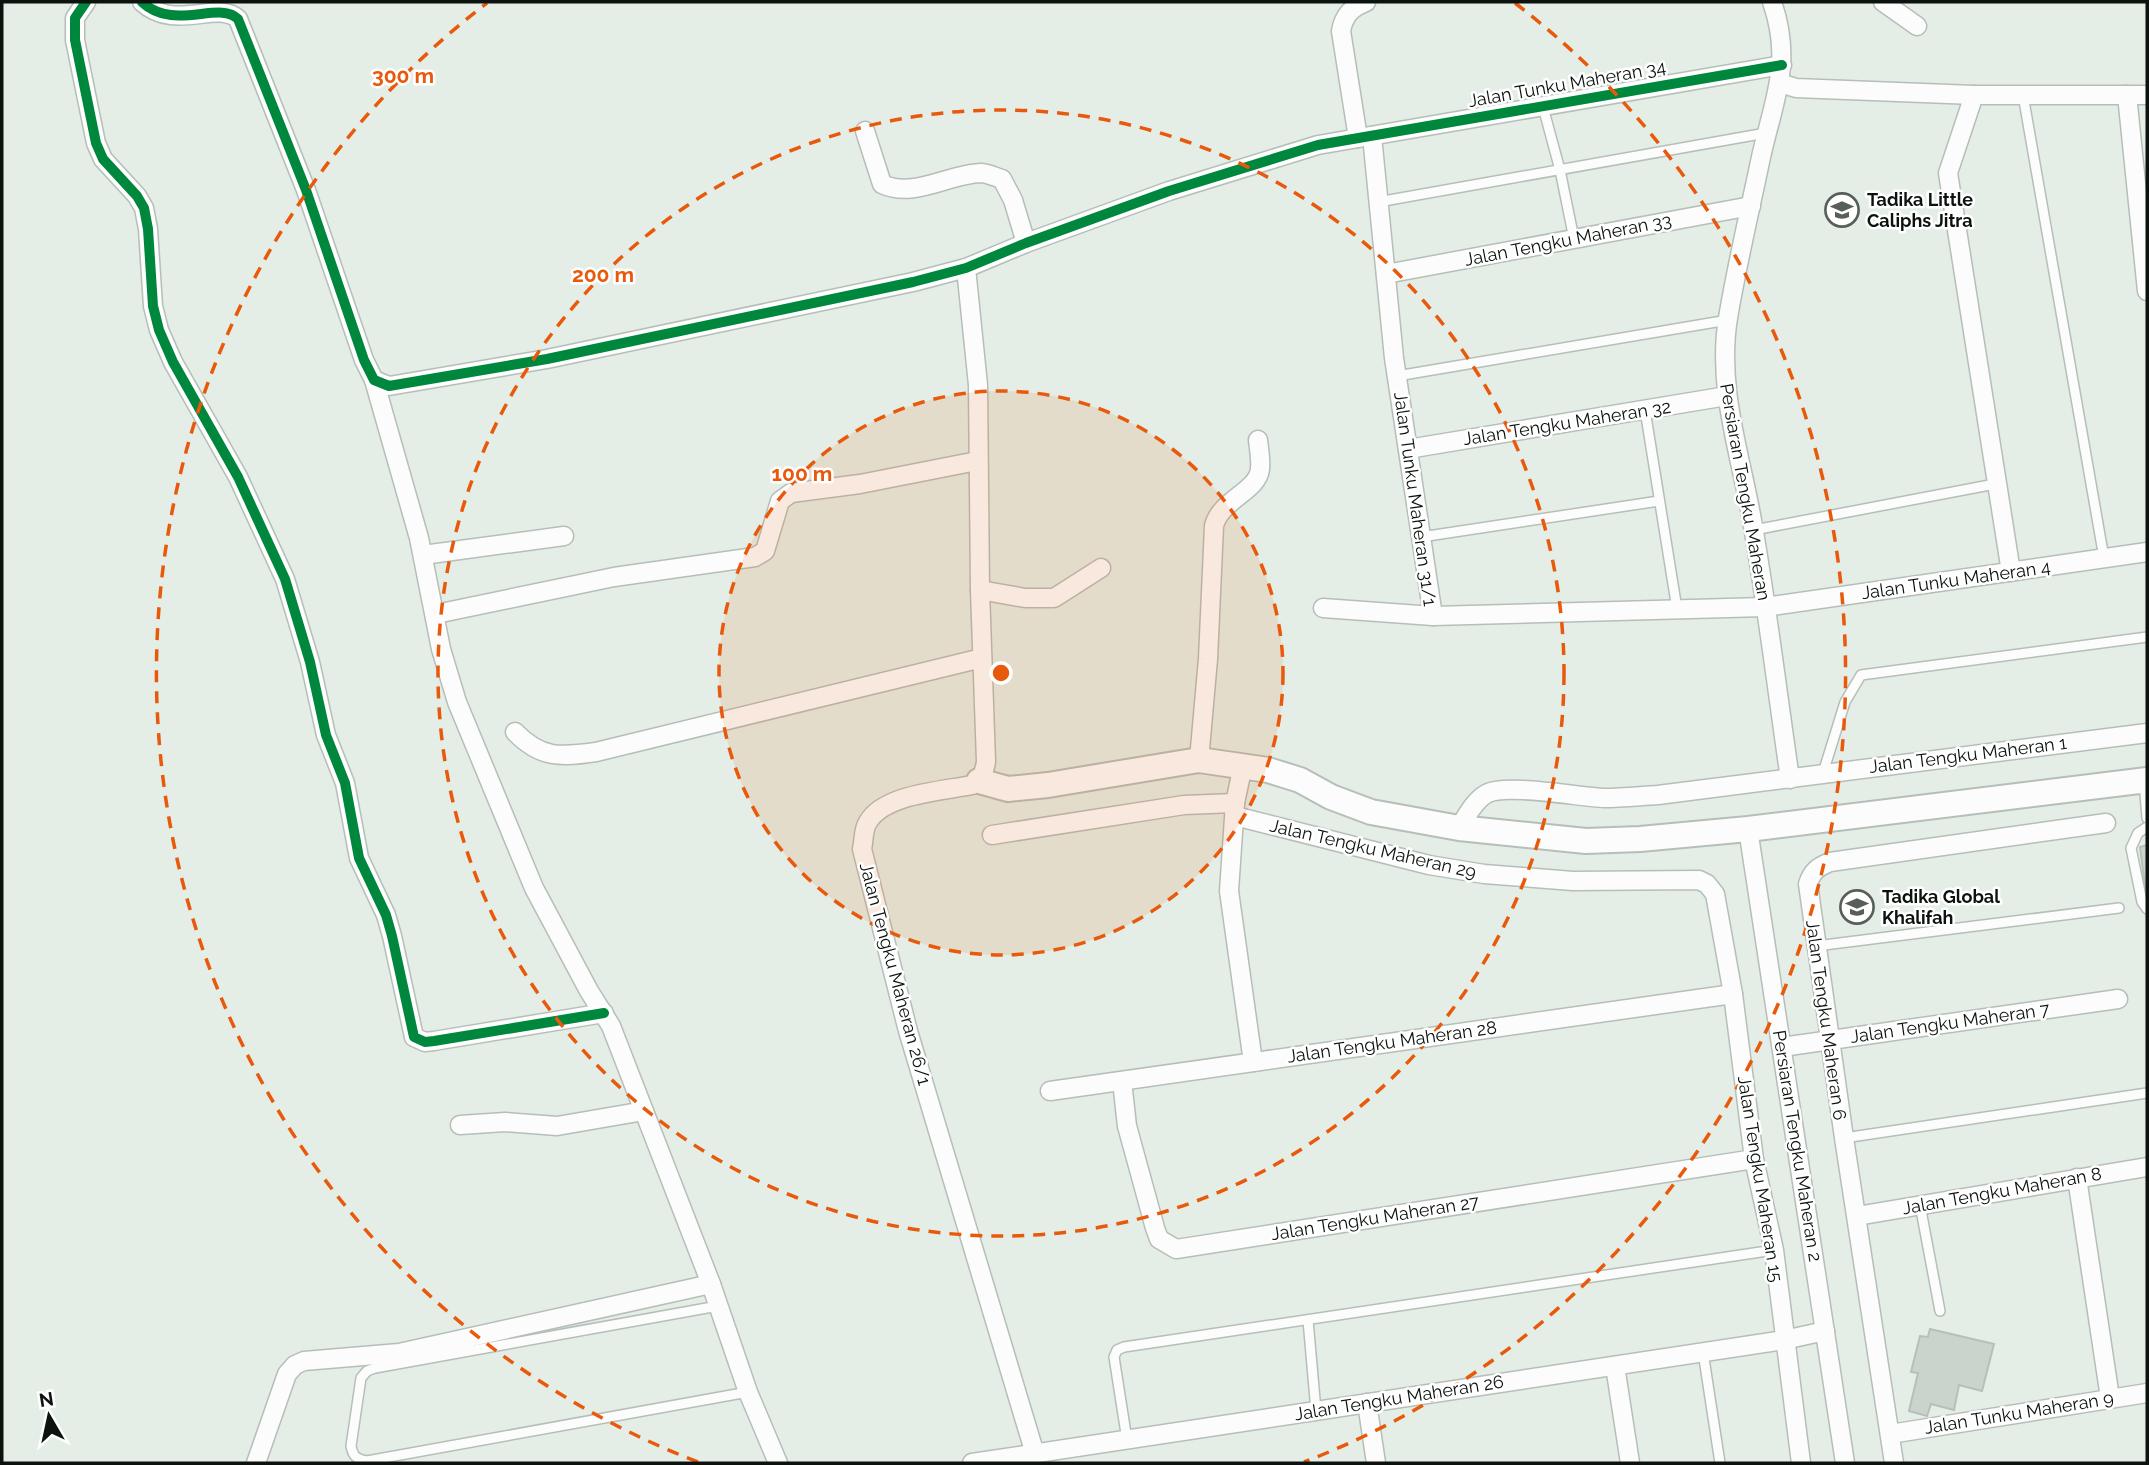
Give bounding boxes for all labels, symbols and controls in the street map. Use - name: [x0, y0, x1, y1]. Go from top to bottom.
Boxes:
- street label: Jalan Tunku Maheran 34: [1466, 56, 1667, 111]
- text: 300 m: [372, 63, 434, 88]
- place label: Tadika Little Caliphs Jitra: [1867, 189, 1973, 231]
- school or university icon: Tadika Little Caliphs Jitra: [1823, 191, 1861, 229]
- street label: Jalan Tengku Maheran 33: [1463, 209, 1673, 270]
- text: 200 m: [572, 262, 634, 287]
- street label: Persiaran Tengku Maheran: [1716, 382, 1775, 602]
- street label: Jalan Tunku Maheran 31/1: [1390, 390, 1441, 608]
- street label: Jalan Tengku Maheran 32: [1461, 396, 1672, 449]
- text: 100 m: [772, 461, 832, 486]
- street label: Jalan Tunku Maheran 4: [1860, 556, 2052, 603]
- centre of rings: [989, 661, 1013, 685]
- street label: Jalan Tengku Maheran 1: [1868, 732, 2068, 777]
- street label: Jalan Tengku Maheran 29: [1268, 815, 1478, 883]
- street label: Jalan Tengku Maheran 26/1: [856, 860, 935, 1088]
- place label: Tadika Global Khalifah: [1882, 886, 2000, 928]
- school or university icon: Tadika Global Khalifah: [1838, 888, 1876, 926]
- street label: Jalan Tengku Maheran 6: [1802, 918, 1851, 1122]
- street label: Jalan Tengku Maheran 7: [1849, 998, 2051, 1047]
- street label: Jalan Tengku Maheran 28: [1286, 1016, 1498, 1067]
- street label: Persiaran Tengku Maheran 2: [1769, 1029, 1826, 1263]
- street label: Jalan Tengku Maheran 15: [1734, 1074, 1787, 1284]
- street label: Jalan Tengku Maheran 8: [1901, 1163, 2103, 1218]
- street label: Jalan Tengku Maheran 27: [1269, 1191, 1481, 1244]
- street label: Jalan Tengku Maheran 26: [1293, 1371, 1505, 1424]
- north arrow: [14, 1381, 84, 1451]
- text: N: [37, 1387, 55, 1411]
- street label: Jalan Tunku Maheran 9: [1923, 1387, 2115, 1438]

